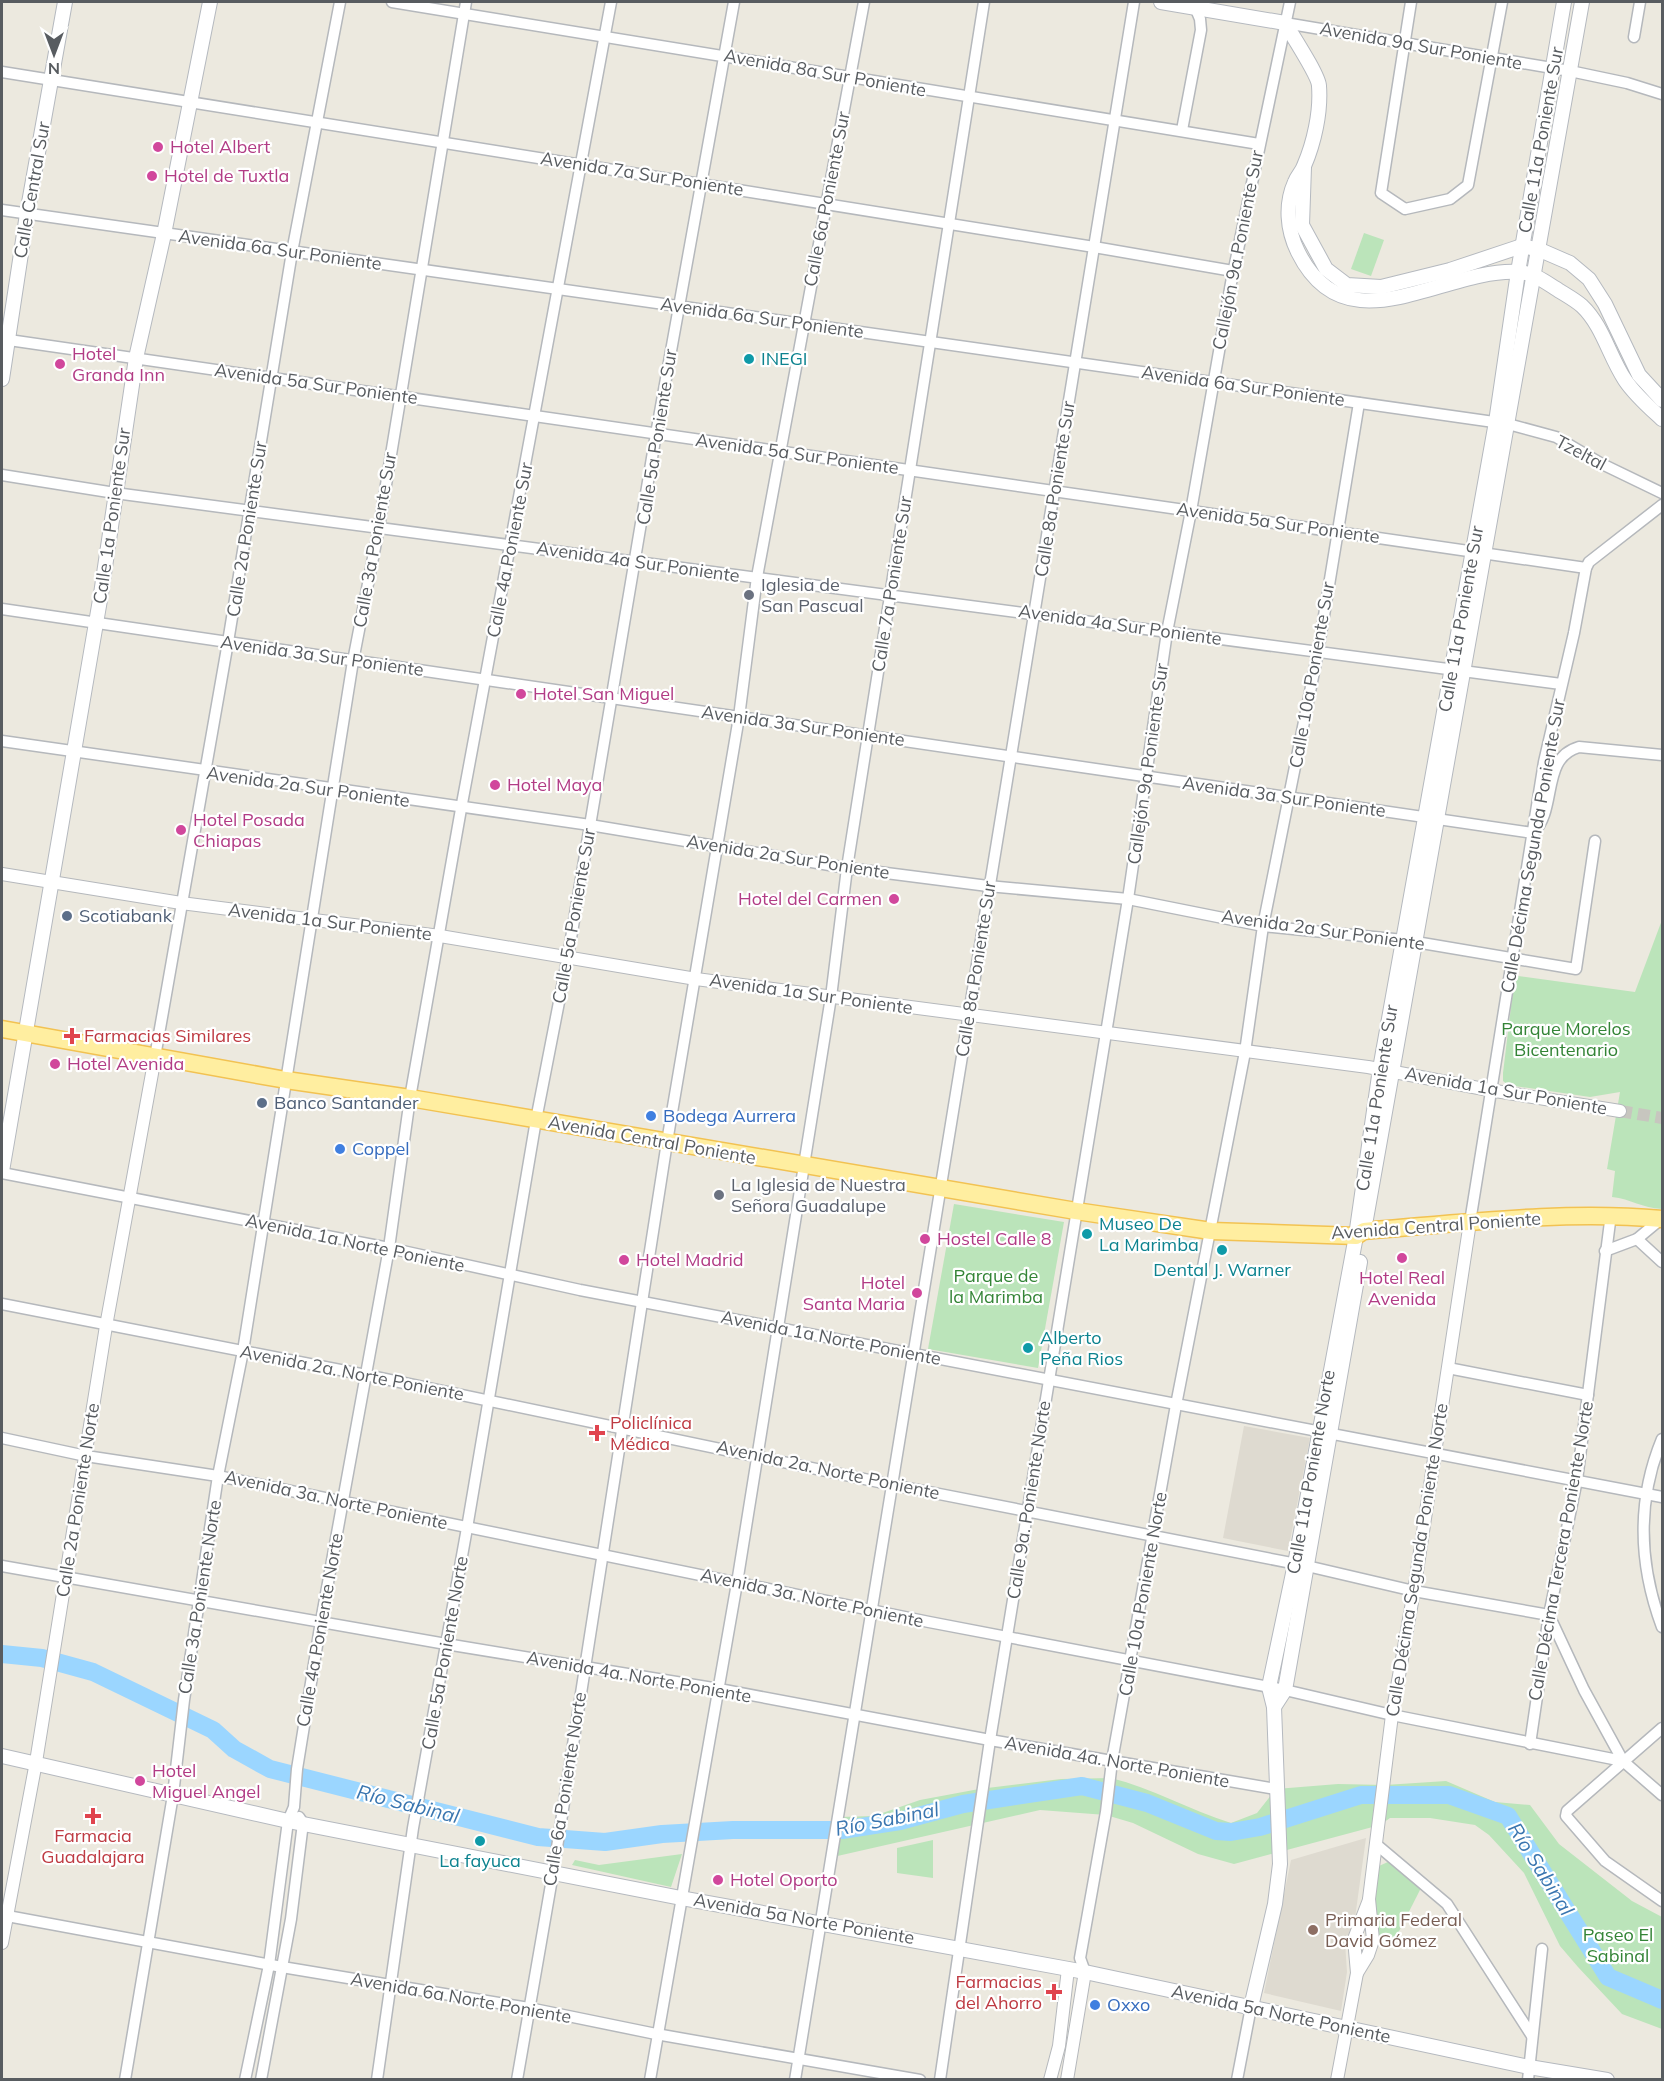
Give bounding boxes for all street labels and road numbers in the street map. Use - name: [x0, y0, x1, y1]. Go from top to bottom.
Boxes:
- street label: Avenida 9a Sur Poniente: [1318, 16, 1524, 75]
- street label: Avenida 8a Sur Poniente: [722, 43, 928, 102]
- street label: Calle 11a Poniente Sur: [1513, 45, 1568, 235]
- street label: Calle 6a Poniente Sur: [798, 109, 855, 288]
- street label: Calle Central Sur: [8, 119, 55, 260]
- street label: Avenida 7a Sur Poniente: [539, 146, 745, 201]
- street label: Callejón 9a Poniente Sur: [1207, 148, 1268, 352]
- street label: Avenida 6a Sur Poniente: [177, 224, 383, 275]
- street label: Avenida 6a Sur Poniente: [659, 292, 865, 343]
- street label: Calle 5a Poniente Sur: [631, 347, 682, 527]
- street label: Avenida 5a Sur Poniente: [213, 358, 419, 409]
- street label: Avenida 6a Sur Poniente: [1140, 360, 1346, 411]
- street label: Calle 8a Poniente Sur: [1029, 399, 1080, 579]
- street label: Calle 1a Poniente Sur: [88, 426, 135, 606]
- street label: Avenida 5a Sur Poniente: [694, 428, 900, 479]
- street label: Tzeltal: [1552, 430, 1611, 475]
- street label: Calle 2a Poniente Sur: [221, 439, 272, 619]
- street label: Calle 3a Poniente Sur: [348, 450, 401, 629]
- street label: Calle 4a Poniente Sur: [481, 460, 538, 639]
- street label: Calle 7a Poniente Sur: [866, 494, 917, 674]
- street label: Avenida 5a Sur Poniente: [1175, 497, 1381, 548]
- street label: Calle 11a Poniente Sur: [1433, 524, 1488, 714]
- street label: Avenida 4a Sur Poniente: [535, 536, 741, 587]
- street label: Calle 10a Poniente Sur: [1284, 580, 1339, 770]
- street label: Avenida 4a Sur Poniente: [1017, 599, 1223, 650]
- street label: Avenida 3a Sur Poniente: [219, 630, 425, 681]
- street label: Callejón 9a Poniente Sur: [1122, 661, 1173, 866]
- street label: Calle Décima Segunda Poniente Sur: [1495, 697, 1570, 995]
- street label: Avenida 3a Sur Poniente: [700, 700, 906, 751]
- street label: Avenida 2a Sur Poniente: [205, 761, 411, 812]
- street label: Avenida 3a Sur Poniente: [1181, 771, 1387, 822]
- street label: Calle 5a Poniente Sur: [547, 826, 600, 1005]
- street label: Avenida 2a Sur Poniente: [685, 829, 891, 884]
- street label: Calle 8a Poniente Sur: [950, 879, 1001, 1059]
- street label: Avenida 1a Sur Poniente: [227, 898, 433, 945]
- street label: Avenida 2a Sur Poniente: [1220, 904, 1426, 955]
- street label: Avenida 1a Sur Poniente: [708, 968, 914, 1019]
- street label: Calle 11a Poniente Sur: [1350, 1003, 1403, 1193]
- street label: Avenida 1a Sur Poniente: [1403, 1061, 1609, 1120]
- street label: Avenida Central Poniente: [546, 1110, 758, 1169]
- street label: Avenida Central Poniente: [1330, 1207, 1542, 1244]
- street label: Avenida 1a Norte Poniente: [243, 1208, 467, 1277]
- street label: Avenida 1a Norte Poniente: [719, 1305, 943, 1370]
- street label: Avenida 2a. Norte Poniente: [238, 1339, 466, 1406]
- street label: Calle 11a Poniente Norte: [1281, 1368, 1340, 1576]
- street label: Calle 9a. Poniente Norte: [1001, 1399, 1056, 1601]
- street label: Calle Décima Tercera Poniente Norte: [1523, 1399, 1598, 1703]
- street label: Calle 2a Poniente Norte: [51, 1401, 104, 1599]
- street label: Calle Décima Segunda Poniente Norte: [1380, 1402, 1453, 1718]
- street label: Avenida 2a. Norte Poniente: [714, 1435, 942, 1504]
- street label: Avenida 3a. Norte Poniente: [222, 1465, 450, 1534]
- street label: Calle 10a Poniente Norte: [1113, 1490, 1172, 1698]
- street label: Calle 3a Poniente Norte: [173, 1498, 226, 1696]
- street label: Calle 4a Poniente Norte: [291, 1531, 348, 1729]
- street label: Calle 5a Poniente Norte: [416, 1554, 473, 1752]
- street label: Avenida 3a. Norte Poniente: [698, 1563, 926, 1632]
- street label: Avenida 4a. Norte Poniente: [525, 1645, 753, 1708]
- street label: Calle 6a Poniente Norte: [538, 1690, 591, 1888]
- street label: Avenida 4a. Norte Poniente: [1003, 1730, 1231, 1793]
- street label: Avenida 5a Norte Poniente: [692, 1888, 916, 1949]
- street label: Avenida 6a Norte Poniente: [349, 1967, 573, 2028]
- street label: Avenida 5a Norte Poniente: [1169, 1979, 1393, 2048]

